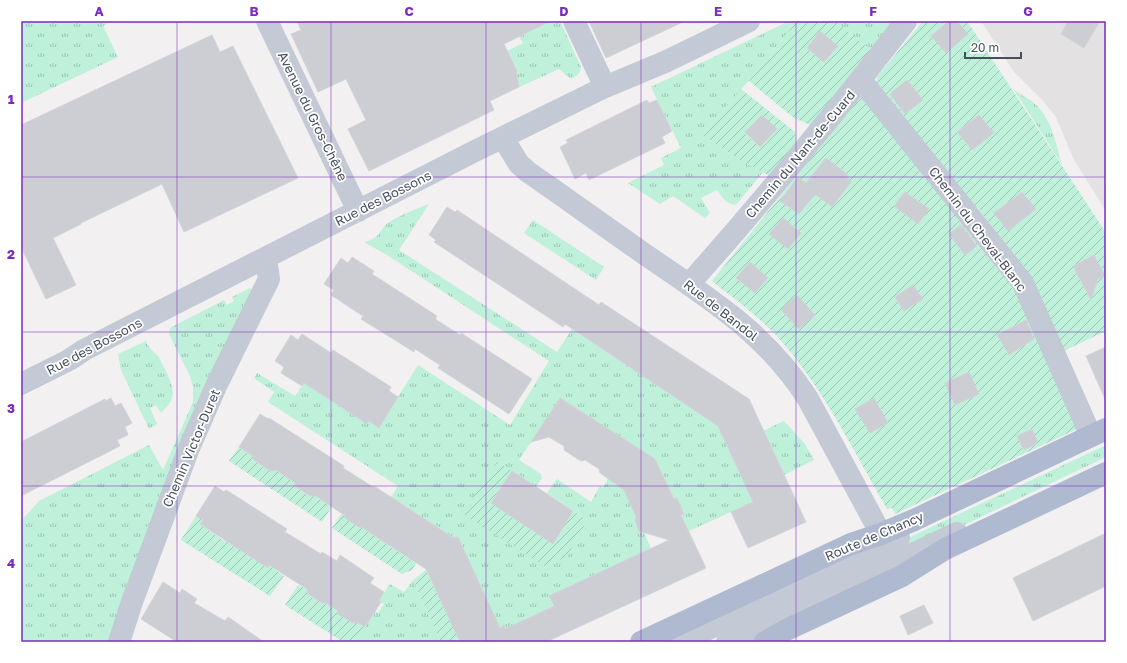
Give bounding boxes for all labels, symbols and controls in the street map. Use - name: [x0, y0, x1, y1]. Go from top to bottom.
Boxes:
- text: A: [94, 3, 104, 19]
- text: B: [249, 3, 259, 19]
- text: C: [404, 3, 414, 19]
- text: D: [559, 3, 569, 19]
- text: E: [714, 3, 722, 19]
- text: F: [869, 3, 877, 19]
- text: G: [1023, 3, 1033, 19]
- scale bar: [965, 34, 1021, 60]
- text: 20 m: [971, 40, 999, 55]
- street label: Avenue du Gros-Chêne: [275, 49, 351, 183]
- street label: Chemin du Nant-de-Cuard: [742, 87, 858, 221]
- text: 1: [8, 91, 15, 107]
- street label: Chemin du Cheval-Blanc: [926, 164, 1030, 294]
- street label: Rue des Bossons: [332, 167, 434, 229]
- text: 2: [7, 246, 15, 262]
- street label: Rue de Bandol: [681, 276, 761, 344]
- street label: Rue des Bossons: [43, 314, 145, 378]
- street label: Chemin Victor-Duret: [159, 387, 223, 509]
- text: 3: [7, 400, 15, 416]
- street label: Route de Chancy: [822, 508, 926, 564]
- text: 4: [7, 555, 15, 571]

